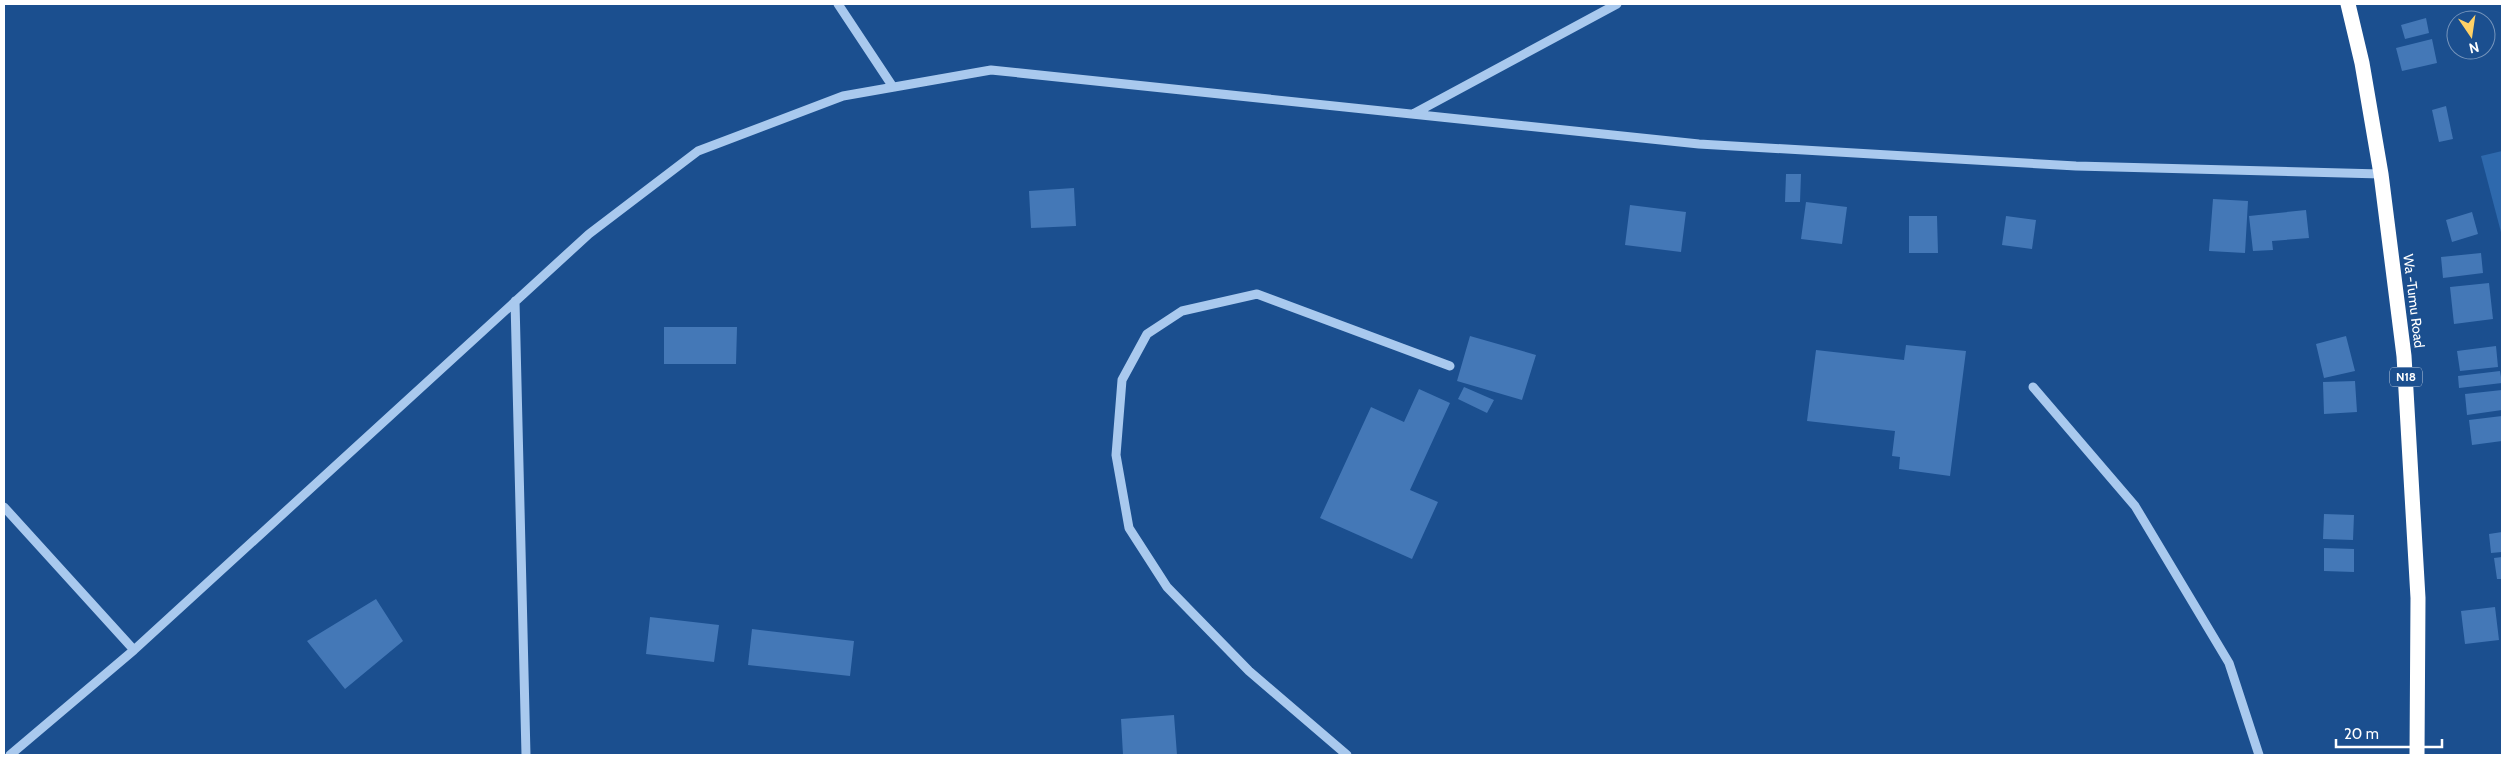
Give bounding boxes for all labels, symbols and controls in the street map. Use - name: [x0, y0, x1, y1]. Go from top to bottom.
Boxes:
- north arrow: [2446, 10, 2496, 60]
- text: N: [2467, 38, 2481, 58]
- street label: Wa -Tumu Road: [2399, 253, 2429, 349]
- road number: N18: [2390, 368, 2422, 387]
- scale bar: [2336, 716, 2442, 748]
- text: 20 m: [2344, 725, 2379, 743]

